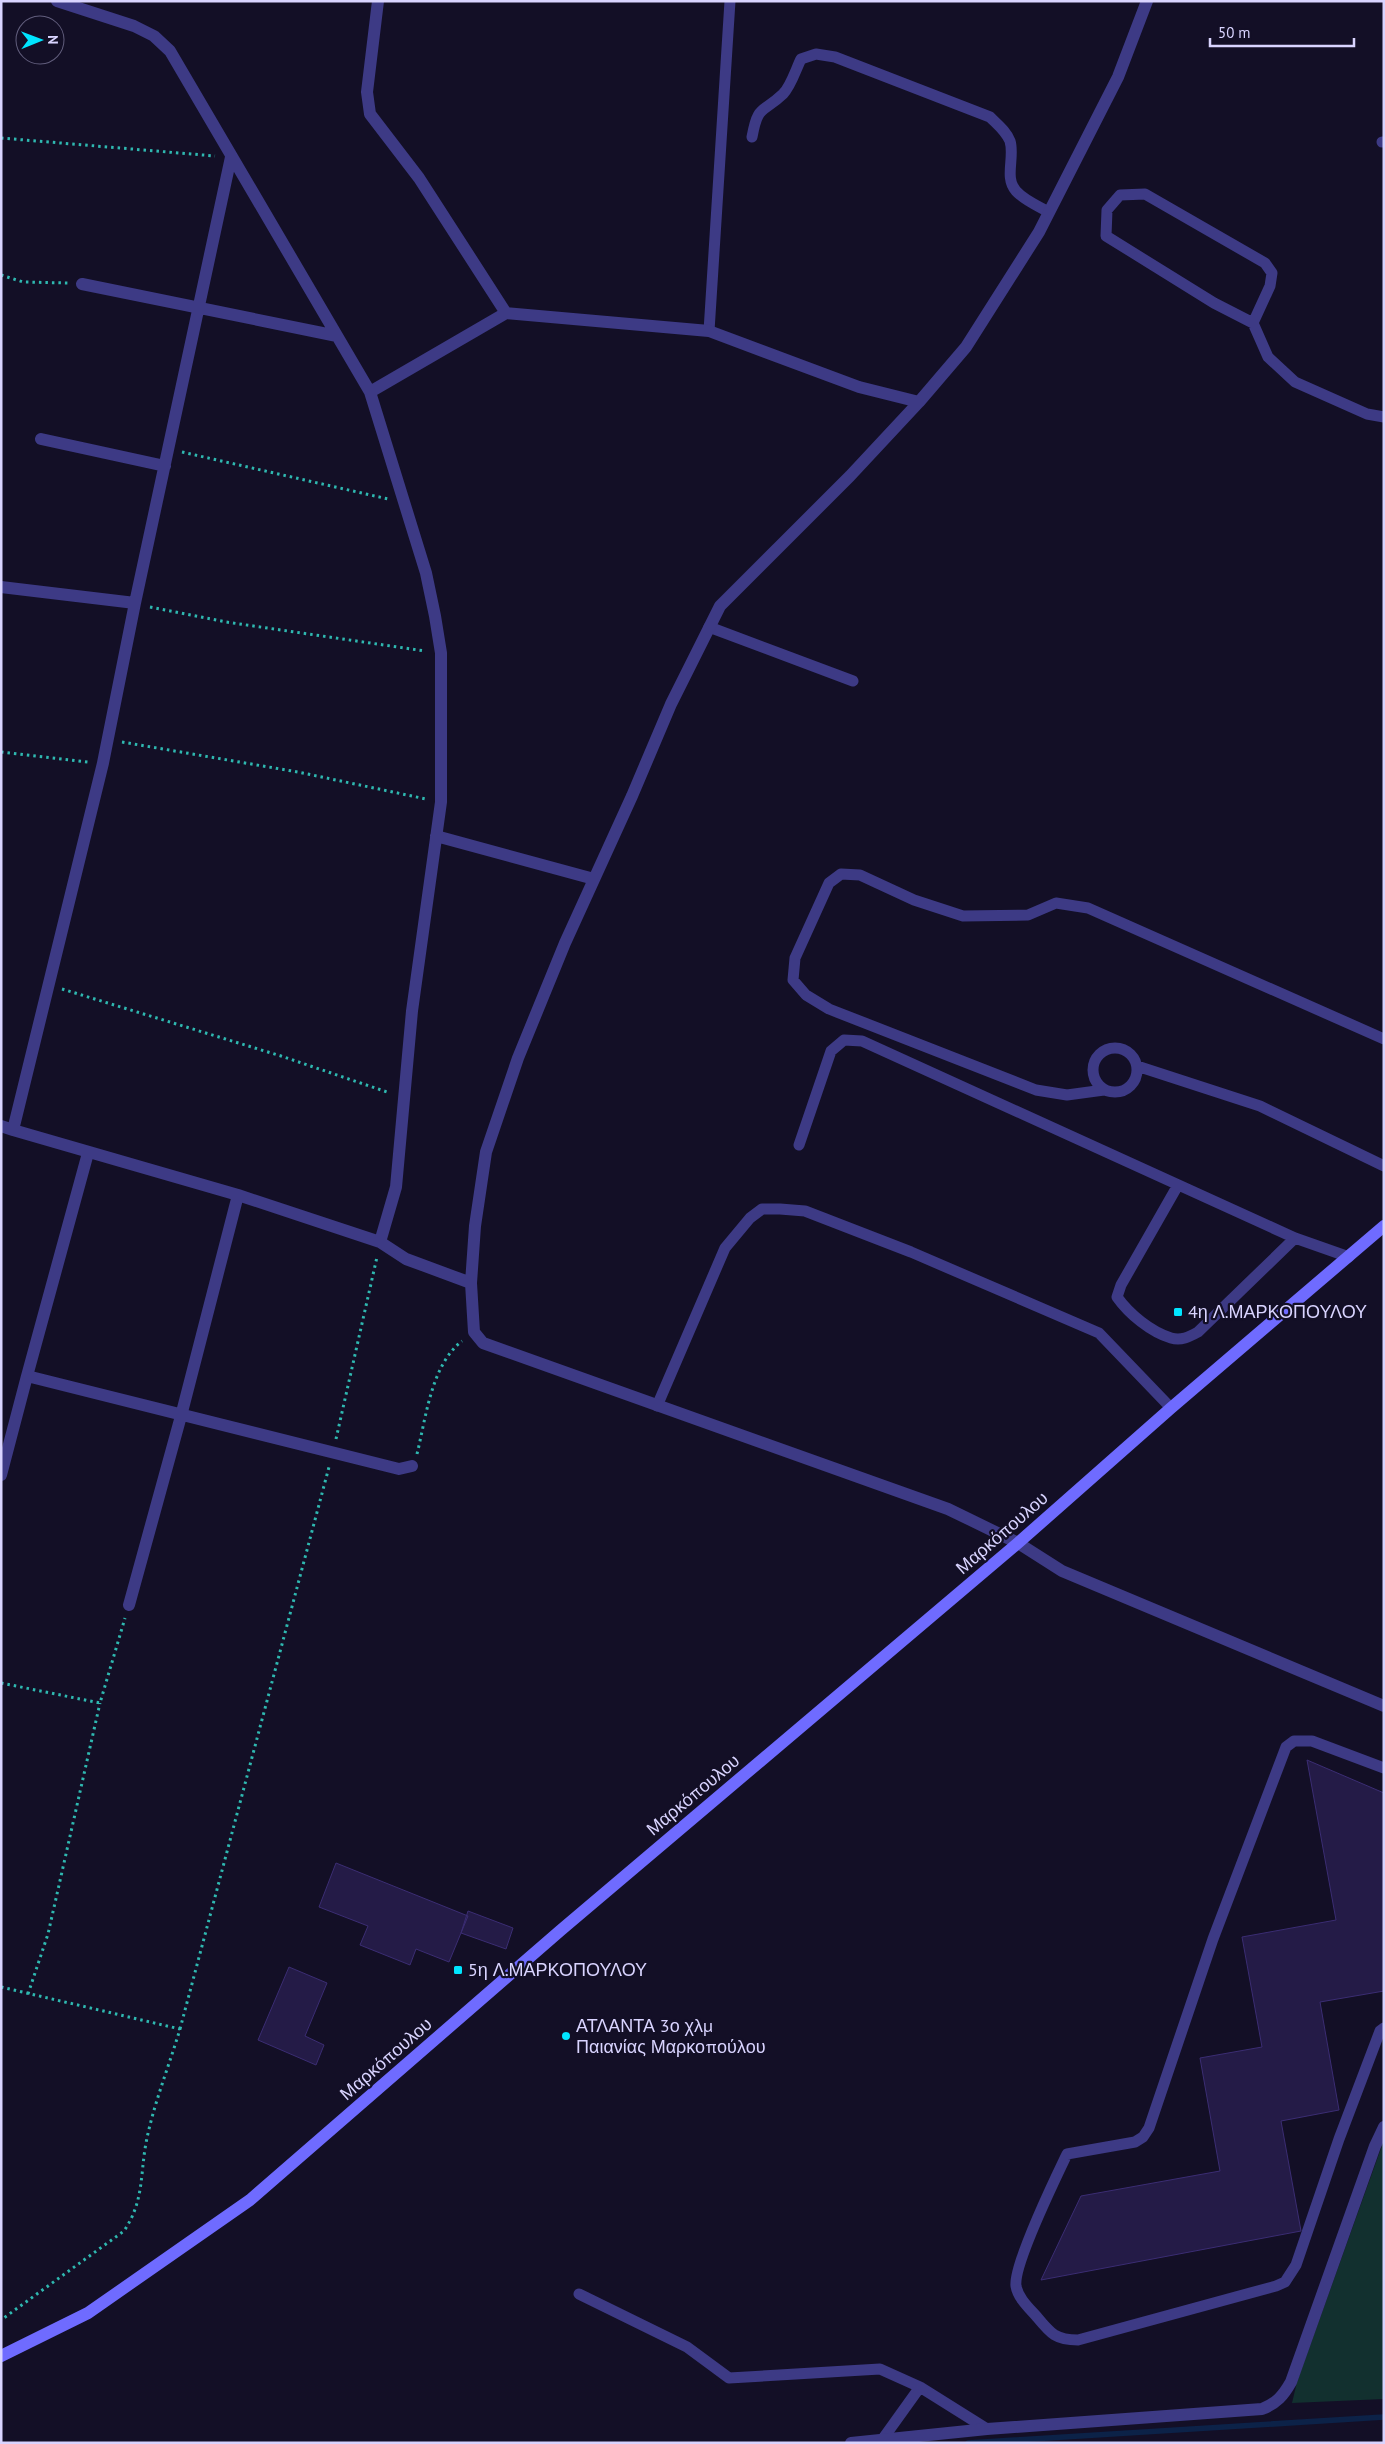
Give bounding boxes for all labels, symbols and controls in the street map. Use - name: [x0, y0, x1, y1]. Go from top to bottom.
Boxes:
- north arrow: [15, 15, 65, 65]
- scale bar: [1210, 15, 1354, 47]
- text: 50 m: [1218, 23, 1251, 42]
- text: N: [44, 35, 62, 45]
- place label: 4η Λ.ΜΑΡΚΟΠΟΥΛΟΥ: [1188, 1300, 1367, 1323]
- marker: 4η Λ.ΜΑΡΚΟΠΟΥΛΟΥ: [1172, 1306, 1184, 1318]
- street label: Μαρκόπουλου: [951, 1486, 1053, 1579]
- street label: Μαρκόπουλου: [641, 1749, 744, 1840]
- place label: 5η Λ.ΜΑΡΚΟΠΟΥΛΟΥ: [468, 1958, 647, 1981]
- marker: 5η Λ.ΜΑΡΚΟΠΟΥΛΟΥ: [452, 1964, 464, 1976]
- street label: Μαρκόπουλου: [335, 2012, 437, 2105]
- place label: ΑΤΛΑΝΤΑ 3ο χλμ Παιανίας Μαρκοπούλου: [576, 2014, 766, 2058]
- marker: ΑΤΛΑΝΤΑ 3ο χλμ Παιανίας Μαρκοπούλου: [560, 2030, 572, 2042]

